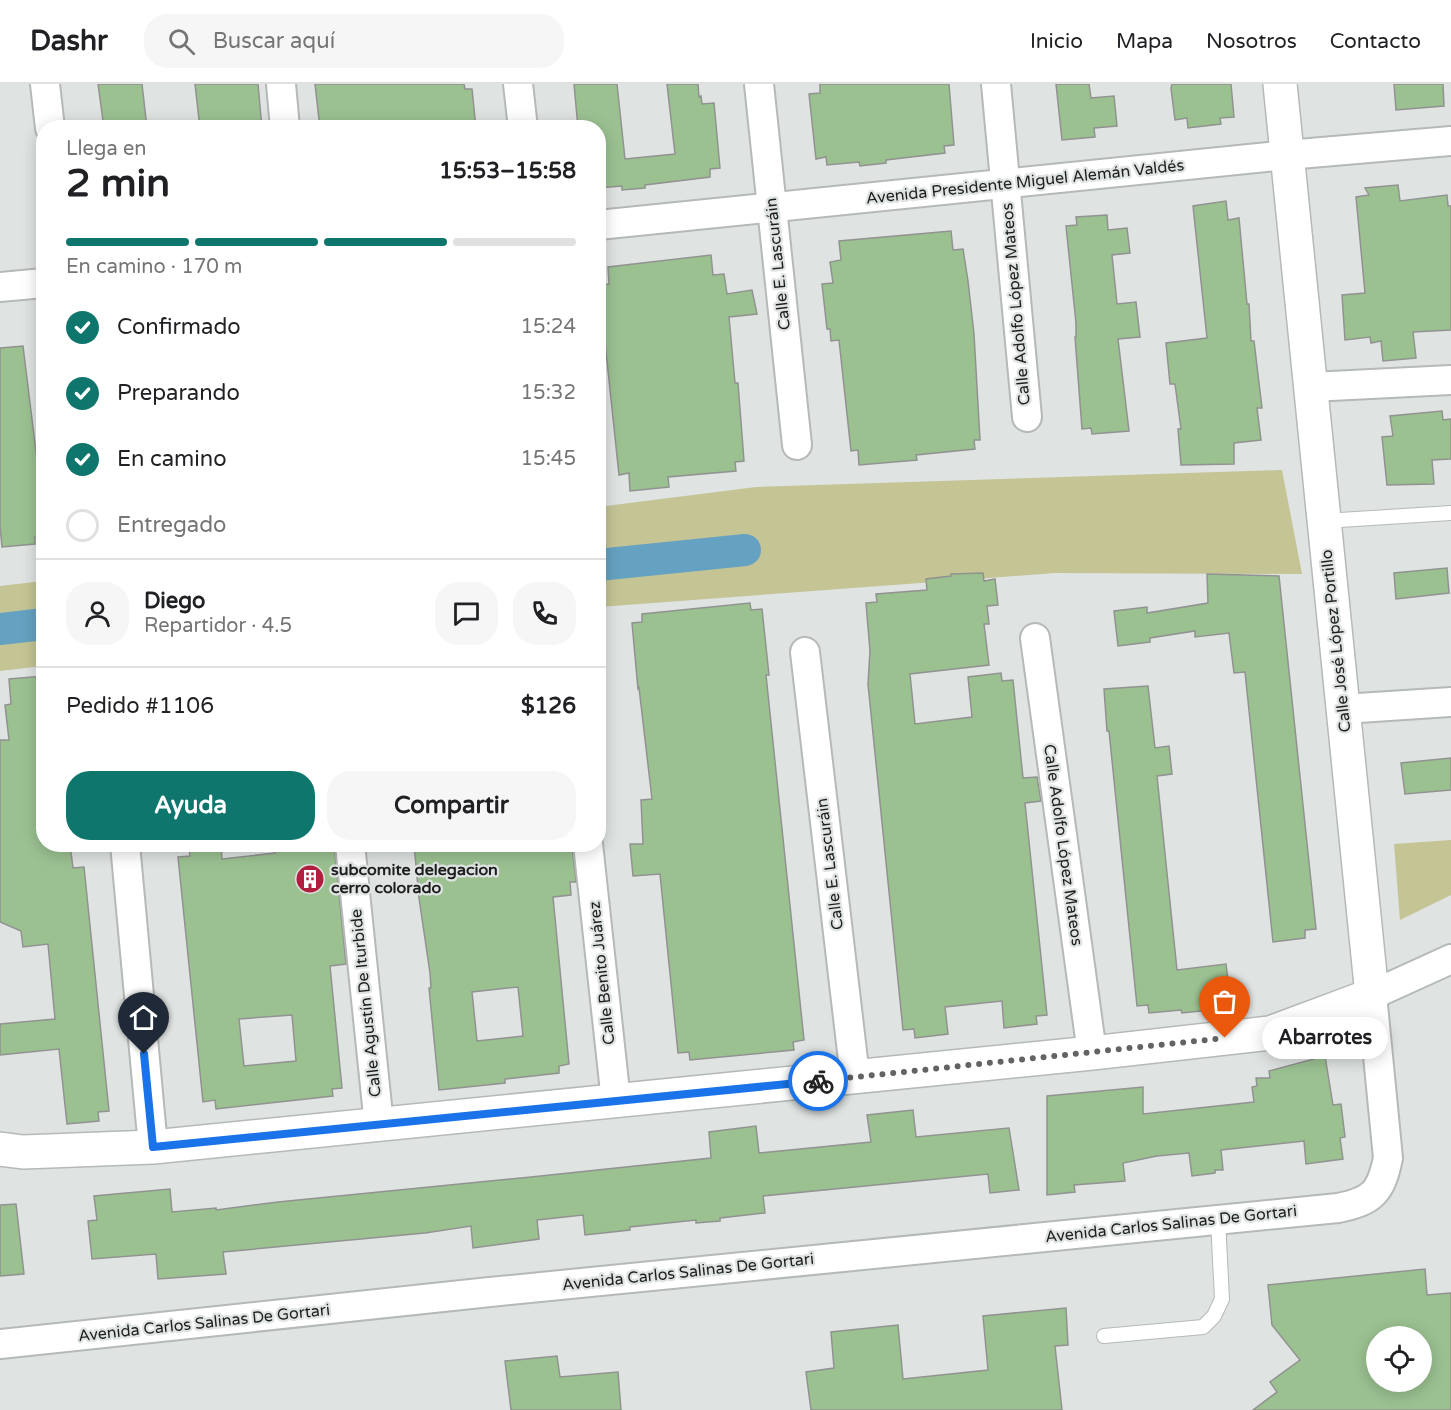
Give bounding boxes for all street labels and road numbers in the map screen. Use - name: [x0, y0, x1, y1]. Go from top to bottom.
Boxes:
- street label: Avenida Presidente Miguel Alemán Valdés: [865, 155, 1185, 209]
- street label: Calle E. Lascuráin: [761, 197, 795, 331]
- street label: Calle Adolfo López Mateos: [997, 202, 1035, 406]
- street label: Calle José López Portillo: [1316, 549, 1356, 733]
- street label: Calle Adolfo López Mateos: [1039, 743, 1087, 947]
- street label: Calle E. Lascuráin: [812, 797, 848, 931]
- street label: Calle Benito Juárez: [585, 900, 619, 1046]
- street label: Calle Agustín De Iturbide: [346, 908, 386, 1098]
- street label: Avenida Carlos Salinas De Gortari: [1044, 1201, 1298, 1247]
- street label: Avenida Carlos Salinas De Gortari: [561, 1249, 815, 1295]
- street label: Avenida Carlos Salinas De Gortari: [77, 1300, 331, 1346]

